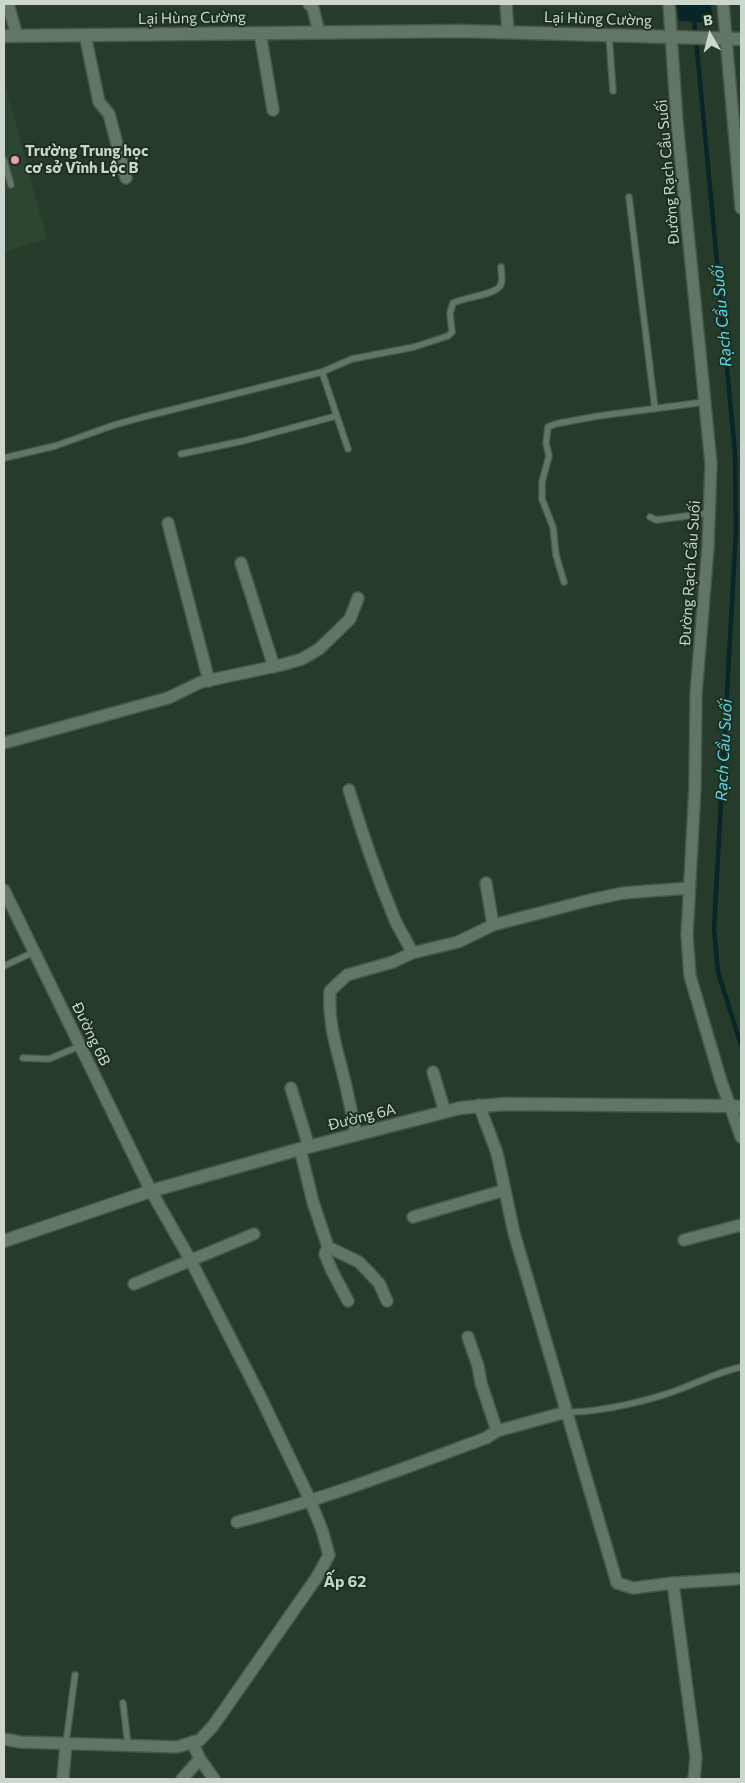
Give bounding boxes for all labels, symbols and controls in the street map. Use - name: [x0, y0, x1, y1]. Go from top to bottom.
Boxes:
- street label: Lại Hùng Cường: [138, 8, 246, 28]
- street label: Lại Hùng Cường: [544, 8, 652, 30]
- north arrow: [685, 10, 735, 60]
- text: B: [702, 11, 714, 29]
- street label: Đường Rạch Cầu Suối: [653, 99, 683, 245]
- place label: Trường Trung học cơ sở Vĩnh Lộc B: [25, 142, 148, 177]
- marker: Trường Trung học cơ sở Vĩnh Lộc B: [9, 154, 21, 166]
- water label: Rạch Cầu Suối: [708, 264, 736, 368]
- street label: Đường Rạch Cầu Suối: [676, 500, 704, 646]
- water label: Rạch Cầu Suối: [712, 698, 736, 802]
- street label: Đường 6B: [68, 999, 114, 1069]
- street label: Đường 6A: [326, 1100, 398, 1134]
- district label: Ấp 62: [324, 1572, 366, 1592]

